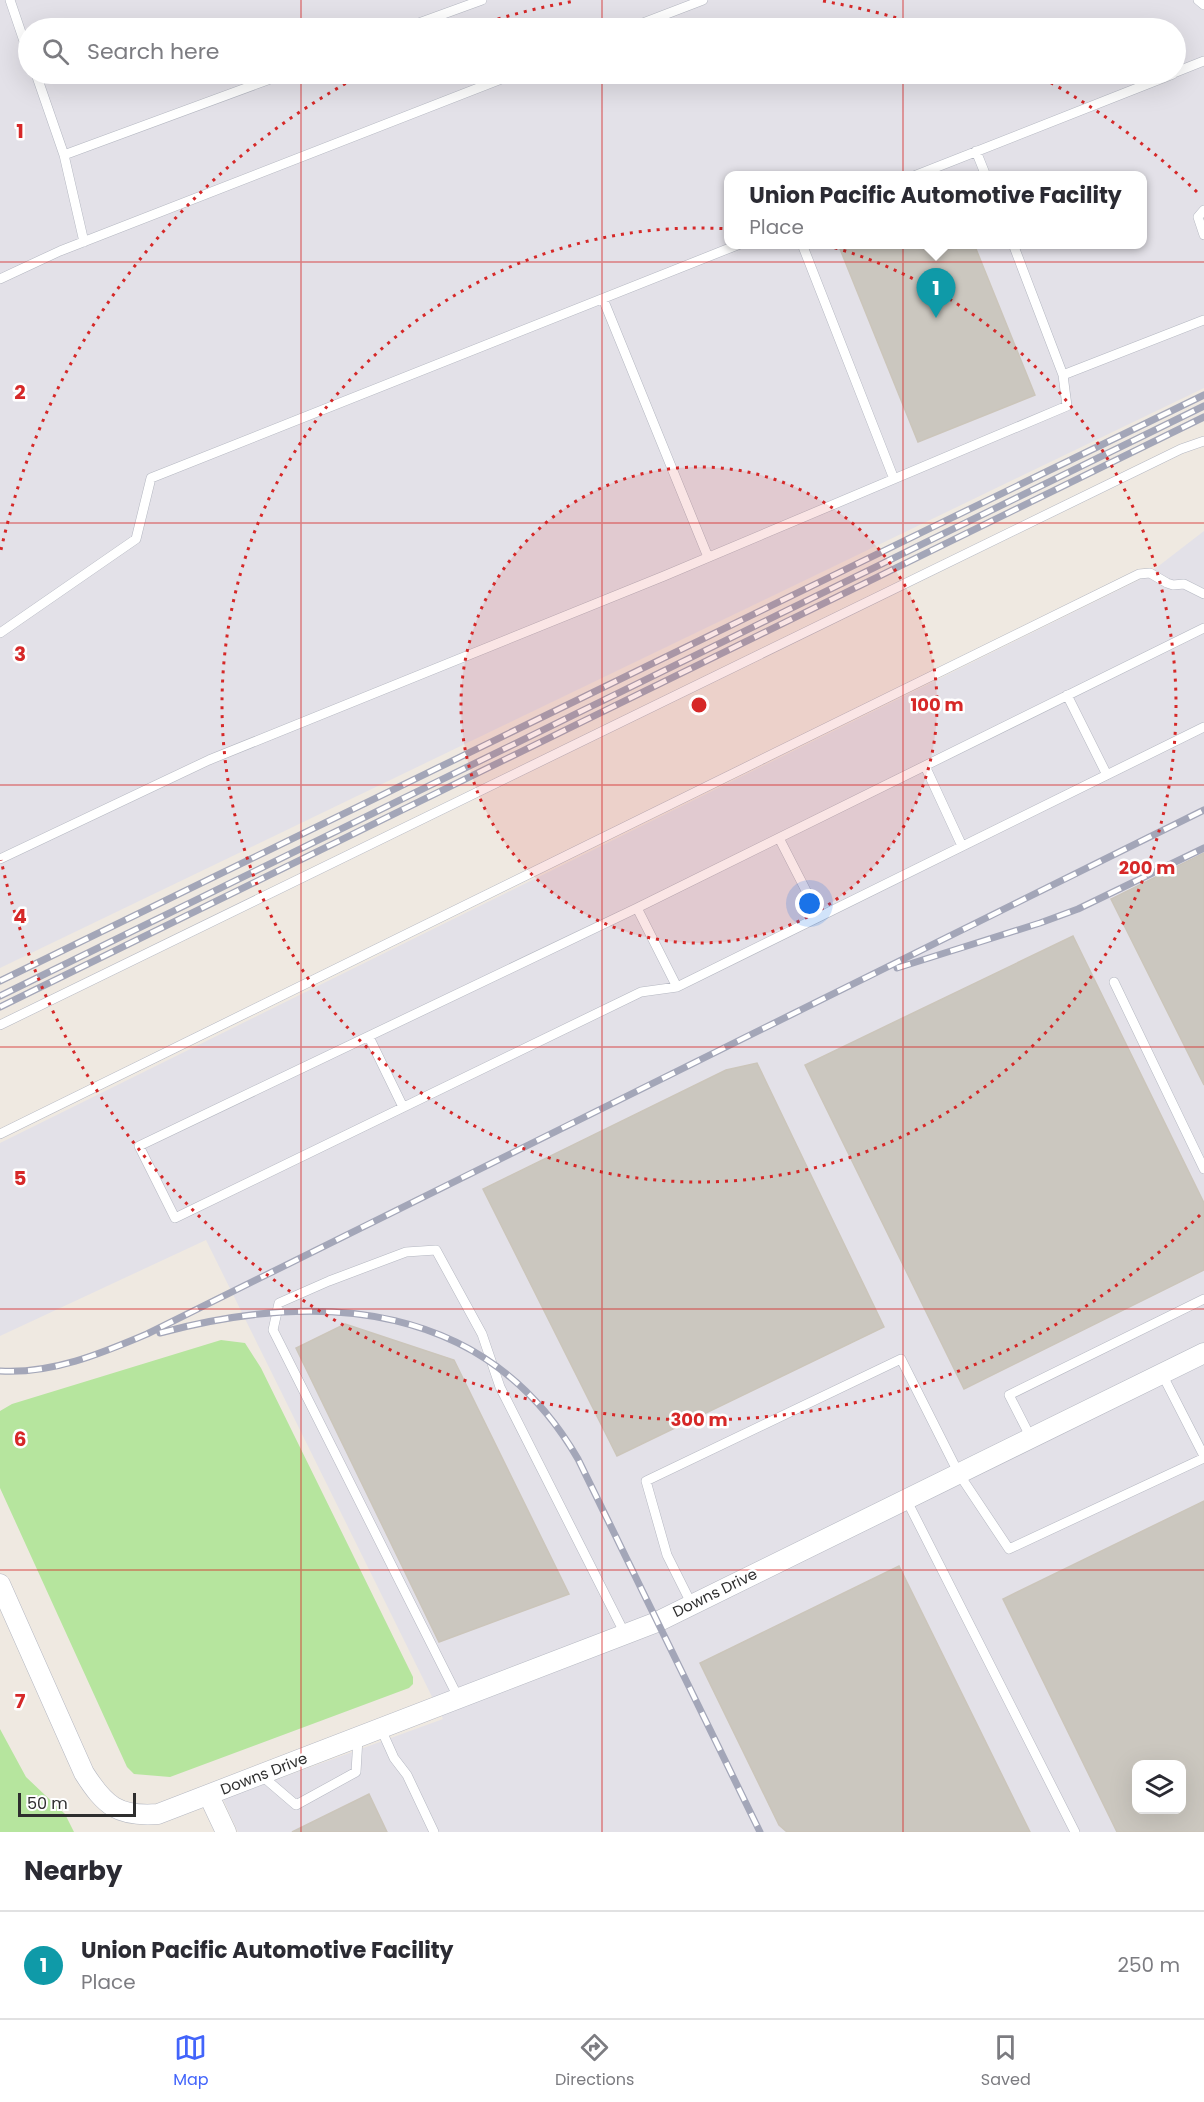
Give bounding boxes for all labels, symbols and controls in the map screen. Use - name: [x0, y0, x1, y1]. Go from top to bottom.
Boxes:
- search box: [18, 18, 1186, 84]
- icon: search: [39, 35, 72, 68]
- text: Search here: [87, 36, 220, 67]
- text: 1: [16, 117, 24, 145]
- popup: [724, 171, 1147, 249]
- text: Union Pacific Automotive Facility: [749, 180, 1122, 211]
- text: Place: [749, 213, 804, 241]
- pin: 1: [916, 268, 956, 318]
- text: 2: [14, 378, 26, 406]
- text: 3: [14, 640, 26, 668]
- text: 100 m: [910, 692, 964, 717]
- centre of rings: [689, 695, 709, 715]
- text: 200 m: [1119, 855, 1175, 880]
- your location: [795, 889, 824, 918]
- text: 4: [13, 902, 27, 930]
- text: 5: [14, 1164, 27, 1192]
- text: 300 m: [670, 1407, 728, 1432]
- text: 6: [14, 1425, 26, 1453]
- street label: Downs Drive: [669, 1563, 761, 1622]
- text: 7: [15, 1687, 26, 1715]
- street label: Downs Drive: [217, 1747, 310, 1800]
- map controls: [1132, 1760, 1186, 1814]
- button: layers: [1132, 1760, 1186, 1814]
- scale bar: [18, 1790, 136, 1818]
- text: 50 m: [27, 1792, 68, 1815]
- text: Nearby: [24, 1853, 122, 1889]
- text: Union Pacific Automotive Facility: [81, 1935, 453, 1966]
- text: 1: [40, 1951, 47, 1979]
- text: 250 m: [1117, 1951, 1180, 1979]
- text: Place: [81, 1968, 136, 1996]
- tab: Map: [173, 2031, 209, 2092]
- tab: Directions: [555, 2031, 634, 2092]
- tab: Saved: [981, 2031, 1031, 2092]

